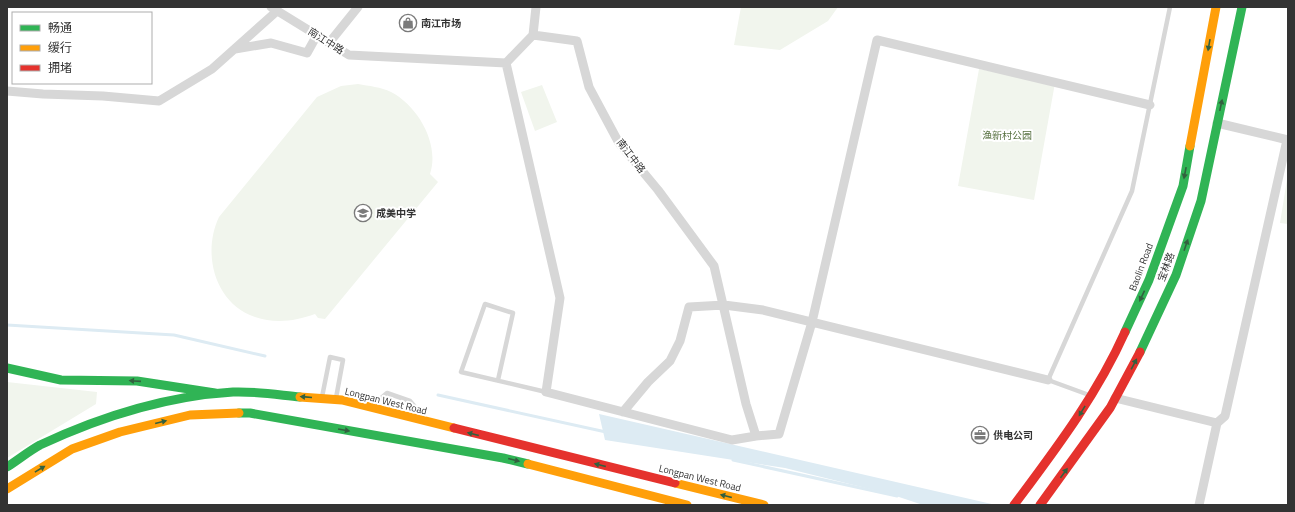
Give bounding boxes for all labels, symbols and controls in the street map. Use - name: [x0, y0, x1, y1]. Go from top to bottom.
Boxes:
- legend: [12, 12, 152, 84]
- shop icon: 南江市场: [398, 13, 418, 33]
- place label: 南江市场: [421, 16, 461, 31]
- text: 畅通: [48, 18, 72, 37]
- street label: 南江中路: [305, 24, 347, 58]
- text: 缓行: [48, 38, 72, 57]
- one-way arrow: [1206, 39, 1212, 52]
- text: 拥堵: [48, 58, 72, 77]
- one-way arrow: [1219, 99, 1225, 111]
- park label: 渔新村公园: [982, 128, 1032, 143]
- street label: 南江中路: [613, 136, 649, 176]
- one-way arrow: [1182, 167, 1188, 179]
- school or university icon: 成美中学: [353, 203, 373, 223]
- place label: 成美中学: [376, 206, 416, 221]
- one-way arrow: [1183, 238, 1189, 250]
- street label: Baolin Road: [1125, 241, 1157, 293]
- street label: 宝林路: [1154, 250, 1178, 284]
- one-way arrow: [1139, 290, 1145, 301]
- one-way arrow: [1131, 358, 1137, 370]
- one-way arrow: [129, 378, 141, 385]
- street label: Longpan West Road: [343, 384, 429, 418]
- one-way arrow: [300, 394, 312, 400]
- one-way arrow: [1078, 406, 1086, 416]
- one-way arrow: [155, 419, 167, 425]
- office icon: 供电公司: [970, 425, 990, 445]
- one-way arrow: [338, 427, 351, 433]
- place label: 供电公司: [993, 428, 1033, 443]
- one-way arrow: [467, 430, 480, 436]
- one-way arrow: [507, 458, 520, 464]
- one-way arrow: [593, 461, 606, 467]
- street label: Longpan West Road: [657, 461, 743, 495]
- one-way arrow: [34, 465, 46, 472]
- one-way arrow: [1060, 467, 1068, 478]
- one-way arrow: [720, 492, 732, 498]

